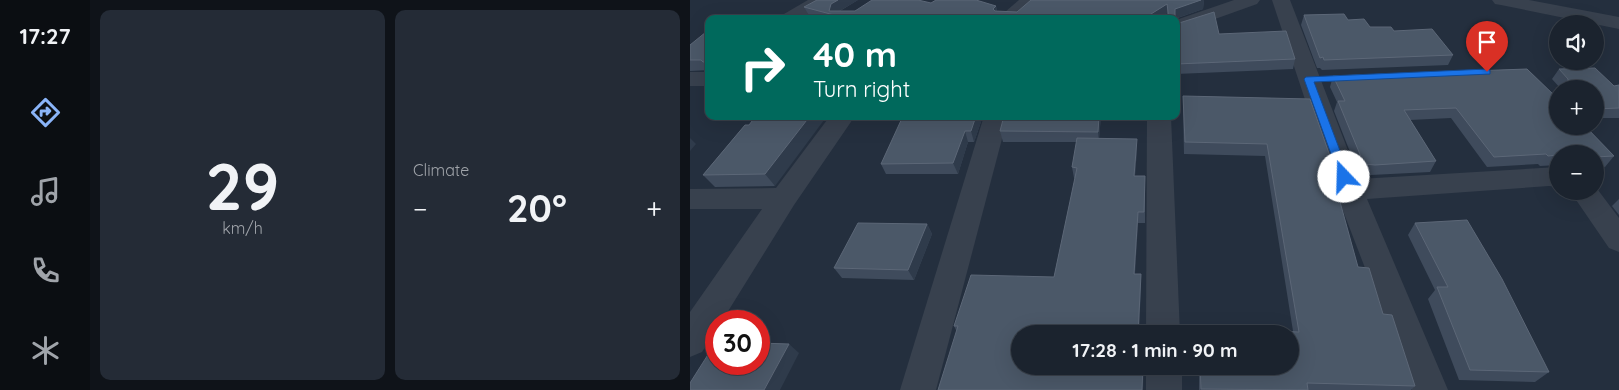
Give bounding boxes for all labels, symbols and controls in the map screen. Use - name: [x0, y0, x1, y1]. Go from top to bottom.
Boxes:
- map controls: [1549, 15, 1604, 200]
- button: sound: [1549, 15, 1604, 70]
- pin: [1466, 21, 1508, 72]
- text: 17:27: [19, 22, 71, 50]
- icon: arrive: [1473, 28, 1501, 56]
- text: 40 m: [813, 32, 897, 76]
- icon: right: [730, 35, 795, 100]
- text: Turn right: [813, 75, 910, 103]
- button: +: [1549, 80, 1604, 135]
- icon: directions: [28, 95, 63, 130]
- text: 29: [206, 145, 279, 226]
- button: −: [1549, 145, 1604, 200]
- position arrow: [1317, 150, 1369, 202]
- text: Climate: [413, 160, 469, 180]
- icon: music: [28, 174, 63, 209]
- text: 20°: [507, 184, 567, 232]
- text: −: [413, 191, 428, 226]
- text: +: [646, 191, 662, 226]
- text: km/h: [222, 218, 263, 238]
- icon: phone: [28, 253, 63, 288]
- speed limit sign: 30: [705, 310, 770, 375]
- icon: climate: [28, 333, 63, 368]
- text: 17:28 · 1 min · 90 m: [1072, 338, 1238, 362]

